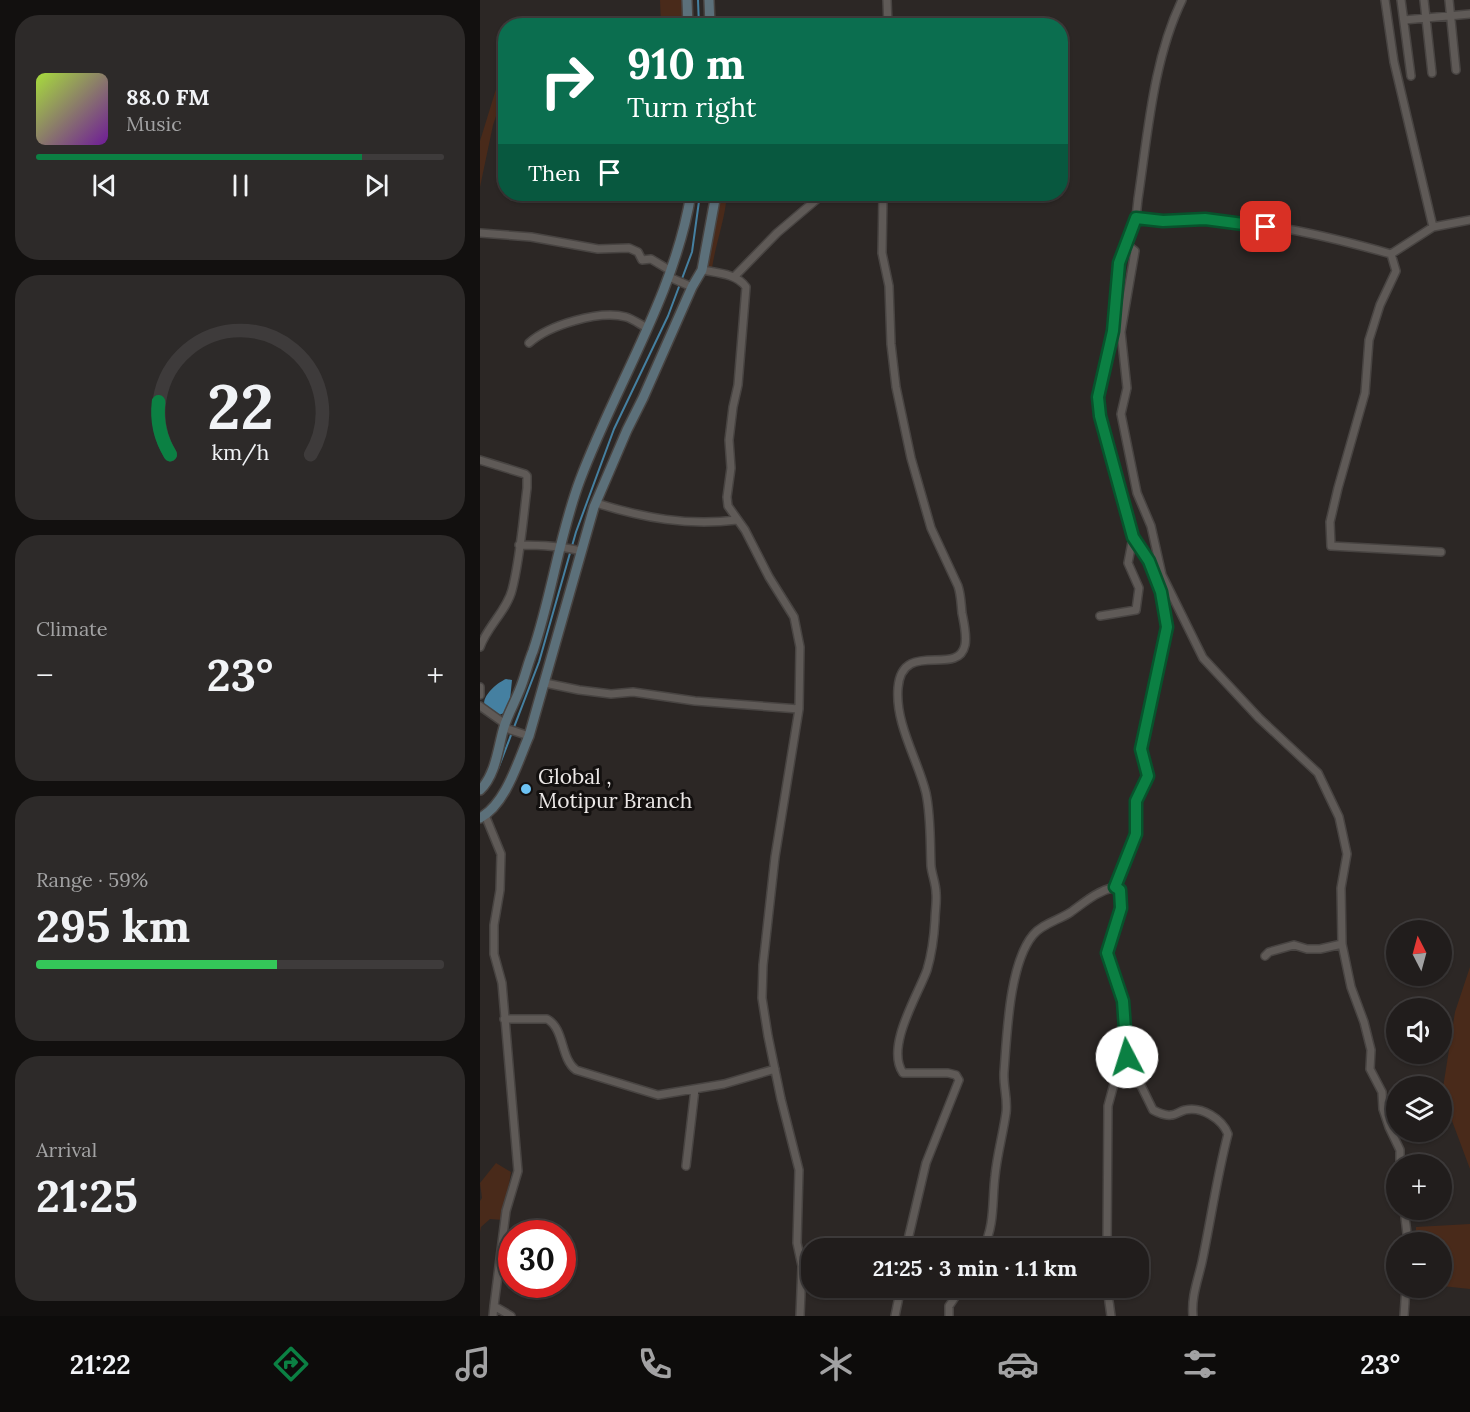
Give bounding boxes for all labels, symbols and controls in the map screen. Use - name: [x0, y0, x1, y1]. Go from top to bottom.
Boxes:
- text: 910 m: [627, 37, 745, 91]
- icon: right: [528, 42, 606, 120]
- text: 88.0 FM: [126, 83, 210, 111]
- text: Turn right: [627, 90, 756, 124]
- text: Music: [126, 111, 182, 136]
- icon: arrive: [593, 156, 626, 189]
- text: Then: [528, 159, 581, 187]
- icon: previous: [88, 169, 121, 202]
- icon: pause: [224, 169, 257, 202]
- icon: next: [360, 169, 393, 202]
- pin: [1240, 201, 1291, 252]
- icon: arrive: [1249, 210, 1282, 243]
- text: 22: [207, 366, 273, 446]
- text: km/h: [211, 438, 269, 466]
- text: Climate: [36, 616, 108, 641]
- text: 23°: [207, 646, 273, 703]
- text: −: [36, 654, 54, 696]
- text: +: [426, 654, 444, 696]
- place label: Global , Motipur Branch: [538, 763, 692, 814]
- marker: Global , Motipur Branch: [519, 782, 533, 796]
- text: Range · 59%: [36, 867, 148, 892]
- text: 295 km: [36, 897, 190, 954]
- north arrow: [1386, 920, 1452, 986]
- map controls: [1386, 920, 1452, 1298]
- button: sound: [1386, 998, 1452, 1064]
- position arrow: [1095, 1025, 1159, 1089]
- button: layers: [1386, 1076, 1452, 1142]
- text: Arrival: [36, 1137, 97, 1162]
- button: +: [1386, 1154, 1452, 1220]
- text: 21:25: [36, 1167, 138, 1224]
- speed limit sign: 30: [498, 1220, 576, 1298]
- button: −: [1386, 1232, 1452, 1298]
- text: 21:25 · 3 min · 1.1 km: [873, 1254, 1077, 1282]
- icon: directions: [270, 1343, 312, 1385]
- icon: music: [452, 1343, 494, 1385]
- icon: phone: [634, 1343, 676, 1385]
- icon: climate: [815, 1343, 857, 1385]
- icon: car: [997, 1343, 1039, 1385]
- icon: filters: [1179, 1343, 1221, 1385]
- text: 21:22: [70, 1347, 131, 1381]
- text: 23°: [1360, 1347, 1400, 1381]

